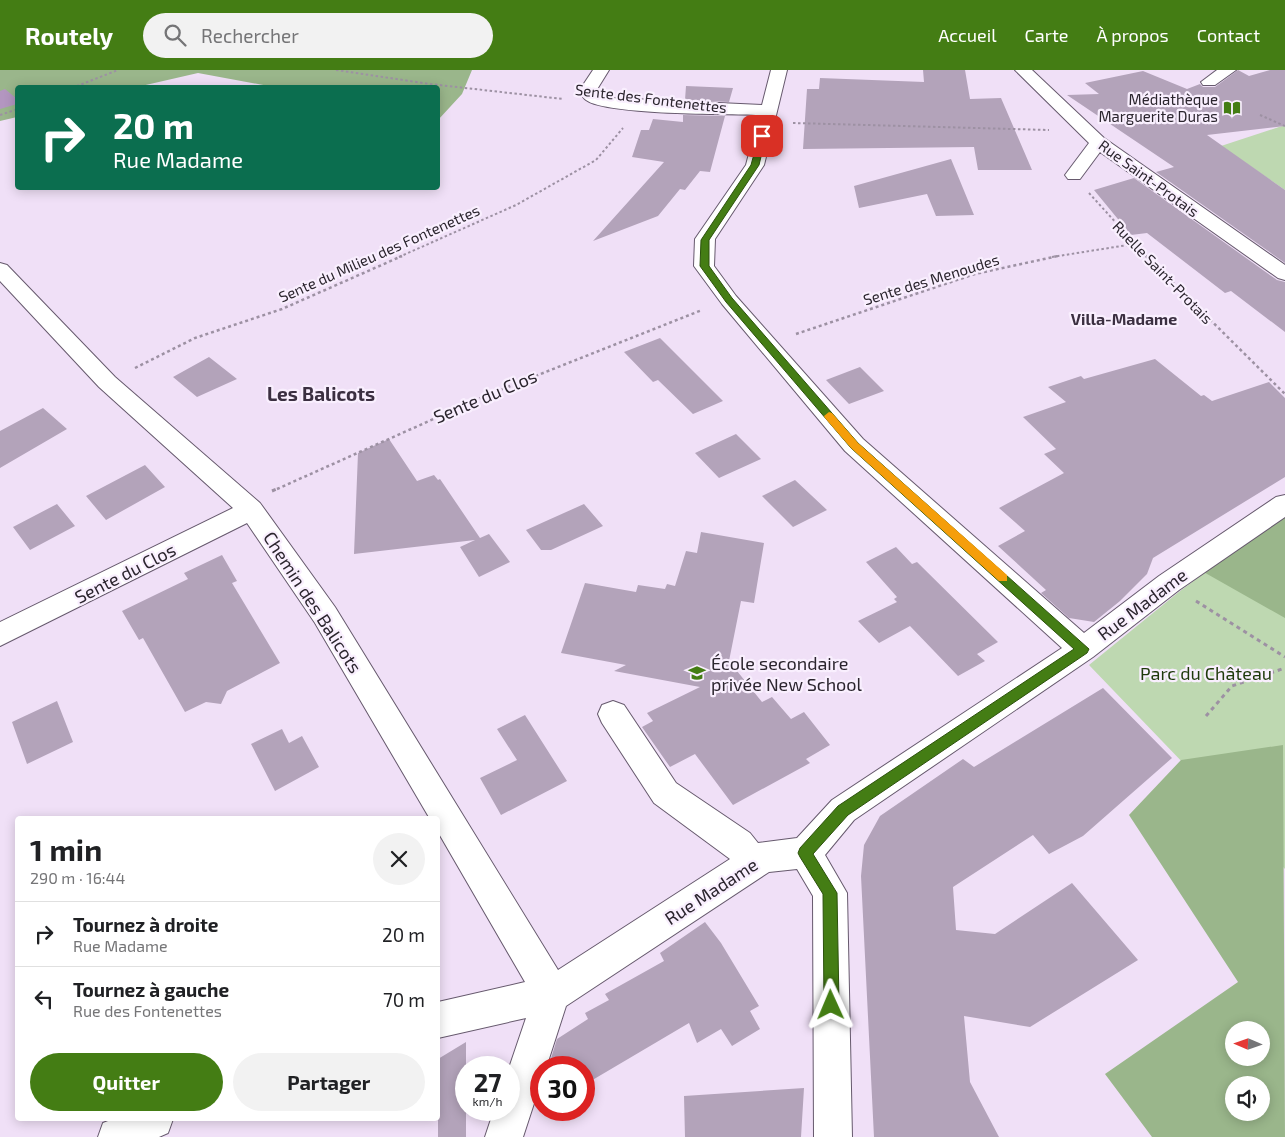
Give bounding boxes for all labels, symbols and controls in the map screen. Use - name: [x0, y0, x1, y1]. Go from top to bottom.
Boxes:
- search box: [143, 13, 493, 58]
- text: Routely: [25, 21, 113, 50]
- icon: search: [161, 21, 189, 49]
- text: Rechercher: [201, 24, 299, 47]
- text: Accueil: [938, 24, 997, 46]
- text: Carte: [1025, 24, 1068, 46]
- text: À propos: [1096, 24, 1169, 46]
- text: Contact: [1197, 24, 1260, 46]
- street label: Sente des Fontenettes: [574, 80, 728, 116]
- place label: Médiathèque Marguerite Duras: [1098, 90, 1218, 125]
- library icon: Médiathèque Marguerite Duras: [1222, 98, 1242, 118]
- text: 20 m: [113, 104, 194, 146]
- icon: right: [30, 105, 95, 170]
- pin: [741, 115, 783, 157]
- icon: arrive: [748, 122, 776, 150]
- street label: Rue Saint-Protais: [1095, 136, 1203, 220]
- text: Rue Madame: [113, 146, 243, 172]
- street label: Sente du Milieu des Fontenettes: [276, 200, 482, 306]
- street label: Ruelle Saint-Protais: [1109, 217, 1217, 327]
- street label: Sente des Menoudes: [861, 250, 1001, 308]
- district label: Villa-Madame: [1071, 309, 1177, 328]
- street label: Sente du Clos: [430, 364, 540, 428]
- district label: Les Balicots: [267, 382, 375, 405]
- street label: Chemin des Balicots: [259, 527, 367, 677]
- street label: Sente du Clos: [71, 538, 179, 608]
- street label: Rue Madame: [1093, 563, 1191, 645]
- place label: École secondaire privée New School: [711, 652, 863, 695]
- park label: Parc du Château: [1140, 662, 1272, 684]
- school or university icon: École secondaire privée New School: [687, 663, 707, 683]
- text: 1 min: [30, 831, 102, 867]
- button: close: [373, 833, 425, 885]
- street label: Rue Madame: [660, 853, 762, 929]
- text: 290 m · 16:44: [30, 868, 125, 887]
- text: Tournez à droite: [73, 913, 219, 936]
- icon: right: [30, 920, 58, 948]
- text: 20 m: [382, 923, 425, 946]
- text: Rue Madame: [73, 936, 168, 955]
- text: Tournez à gauche: [73, 978, 229, 1001]
- position arrow: [804, 978, 856, 1030]
- icon: left: [30, 985, 58, 1013]
- text: 70 m: [383, 988, 425, 1011]
- text: Rue des Fontenettes: [73, 1001, 222, 1020]
- north arrow: [1225, 1021, 1270, 1066]
- map controls: [1225, 1021, 1270, 1121]
- button: Quitter: [30, 1053, 223, 1111]
- button: Partager: [233, 1053, 425, 1111]
- speed limit sign: 30: [530, 1056, 595, 1121]
- text: 27: [474, 1067, 501, 1097]
- button: sound: [1225, 1076, 1270, 1121]
- text: km/h: [473, 1094, 502, 1108]

